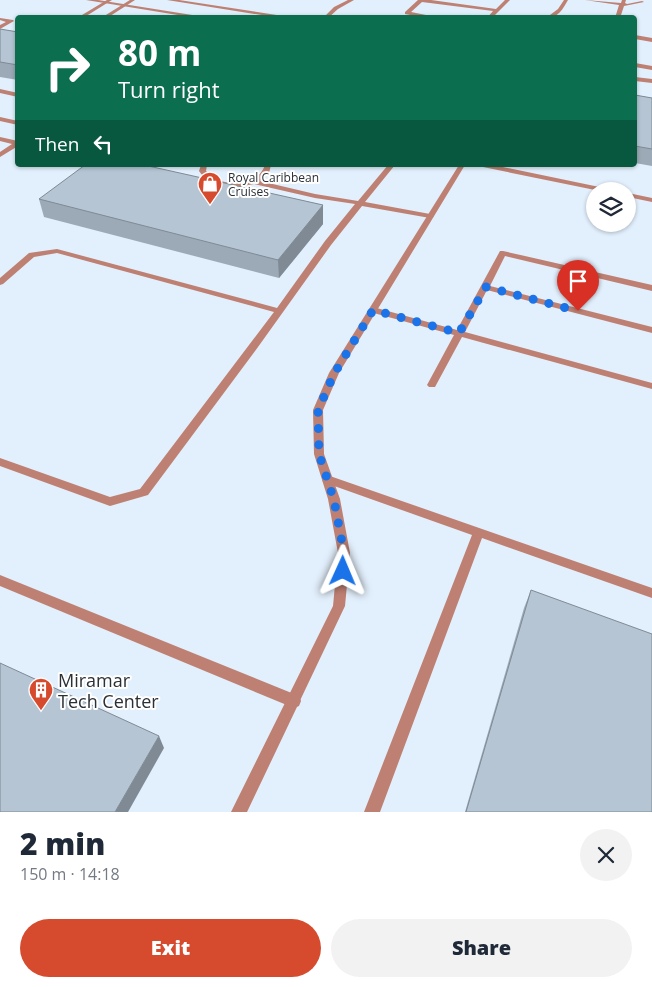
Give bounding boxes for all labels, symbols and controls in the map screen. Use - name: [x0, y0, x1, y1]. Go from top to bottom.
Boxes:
- text: 80 m: [118, 29, 201, 76]
- icon: right: [35, 35, 100, 100]
- text: Turn right: [118, 74, 220, 104]
- icon: left: [89, 130, 117, 158]
- text: Then: [35, 131, 79, 157]
- place label: Royal Caribbean Cruises: [228, 169, 319, 200]
- shop icon: Royal Caribbean Cruises: [197, 171, 223, 205]
- map controls: [586, 182, 636, 232]
- button: layers: [586, 182, 636, 232]
- pin: [557, 260, 599, 311]
- icon: arrive: [564, 267, 592, 295]
- position arrow: [316, 544, 368, 596]
- place label: Miramar Tech Center: [58, 668, 159, 713]
- building icon: Miramar Tech Center: [28, 677, 54, 711]
- text: 2 min: [20, 823, 105, 864]
- button: close: [580, 829, 632, 881]
- text: 150 m · 14:18: [20, 863, 120, 885]
- button: Exit: [20, 919, 321, 977]
- button: Share: [331, 919, 632, 977]

